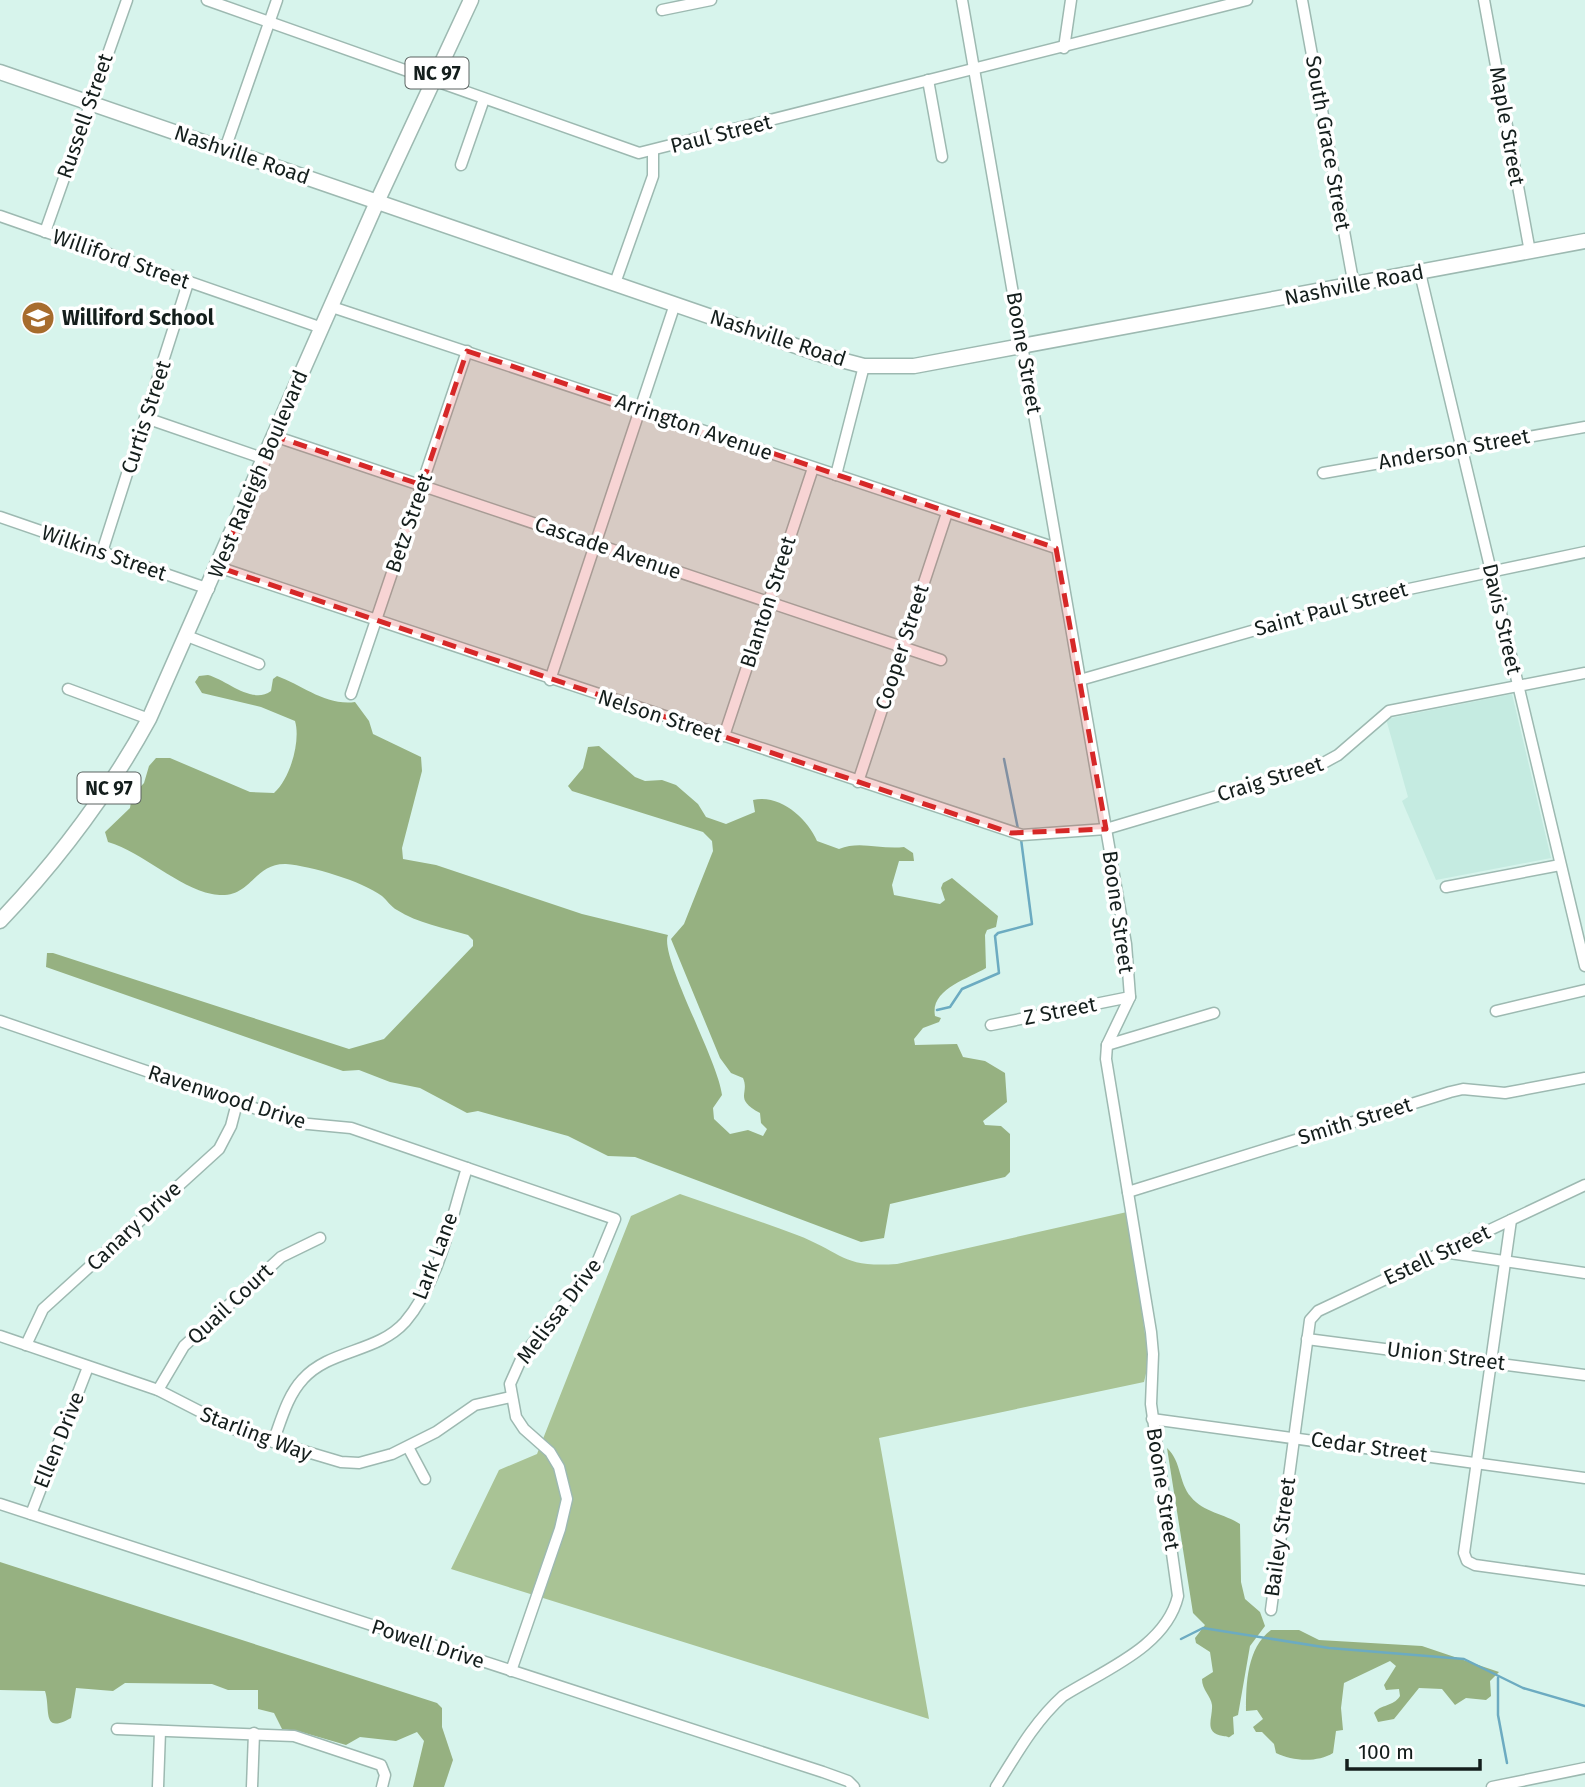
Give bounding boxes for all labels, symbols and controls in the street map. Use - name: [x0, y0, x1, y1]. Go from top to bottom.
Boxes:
- street label: Russell Street: [51, 50, 119, 182]
- street label: South Grace Street: [1300, 54, 1356, 233]
- road number: NC 97: [406, 58, 468, 88]
- street label: Maple Street: [1484, 65, 1530, 188]
- street label: Paul Street: [668, 109, 775, 159]
- street label: Nashville Road: [171, 120, 313, 190]
- street label: Williford Street: [49, 223, 193, 295]
- street label: Nashville Road: [1282, 259, 1426, 311]
- street label: Boone Street: [1000, 290, 1048, 417]
- school or university icon: Williford School: [19, 299, 57, 337]
- street label: Nashville Road: [707, 304, 849, 372]
- place label: Williford School: [62, 305, 215, 331]
- street label: Curtis Street: [115, 357, 177, 477]
- street label: West Raleigh Boulevard: [202, 366, 314, 582]
- street label: Arrington Avenue: [612, 388, 776, 466]
- street label: Anderson Street: [1376, 423, 1532, 475]
- street label: Betz Street: [380, 469, 438, 576]
- street label: Cascade Avenue: [531, 511, 685, 585]
- street label: Wilkins Street: [38, 519, 170, 587]
- street label: Blanton Street: [734, 532, 802, 671]
- street label: Davis Street: [1477, 561, 1527, 677]
- street label: Saint Paul Street: [1252, 576, 1411, 642]
- street label: Cooper Street: [869, 581, 935, 713]
- street label: Nelson Street: [595, 684, 726, 748]
- street label: Craig Street: [1214, 750, 1327, 807]
- road number: NC 97: [78, 772, 140, 804]
- street label: Boone Street: [1097, 849, 1140, 975]
- street label: Z Street: [1021, 991, 1099, 1031]
- street label: Ravenwood Drive: [145, 1059, 309, 1135]
- street label: Smith Street: [1295, 1091, 1416, 1151]
- street label: Canary Drive: [81, 1176, 187, 1276]
- street label: Lark Lane: [406, 1209, 464, 1303]
- street label: Estell Street: [1380, 1219, 1495, 1291]
- street label: Melissa Drive: [511, 1253, 607, 1369]
- street label: Quail Court: [182, 1258, 278, 1350]
- street label: Union Street: [1385, 1336, 1507, 1376]
- street label: Ellen Drive: [28, 1388, 90, 1492]
- street label: Starling Way: [197, 1401, 316, 1467]
- street label: Boone Street: [1140, 1426, 1186, 1552]
- street label: Cedar Street: [1309, 1426, 1429, 1468]
- street label: Bailey Street: [1259, 1475, 1301, 1598]
- street label: Powell Drive: [368, 1613, 488, 1675]
- scale bar: [1347, 1728, 1480, 1772]
- text: 100 m: [1358, 1739, 1414, 1765]

